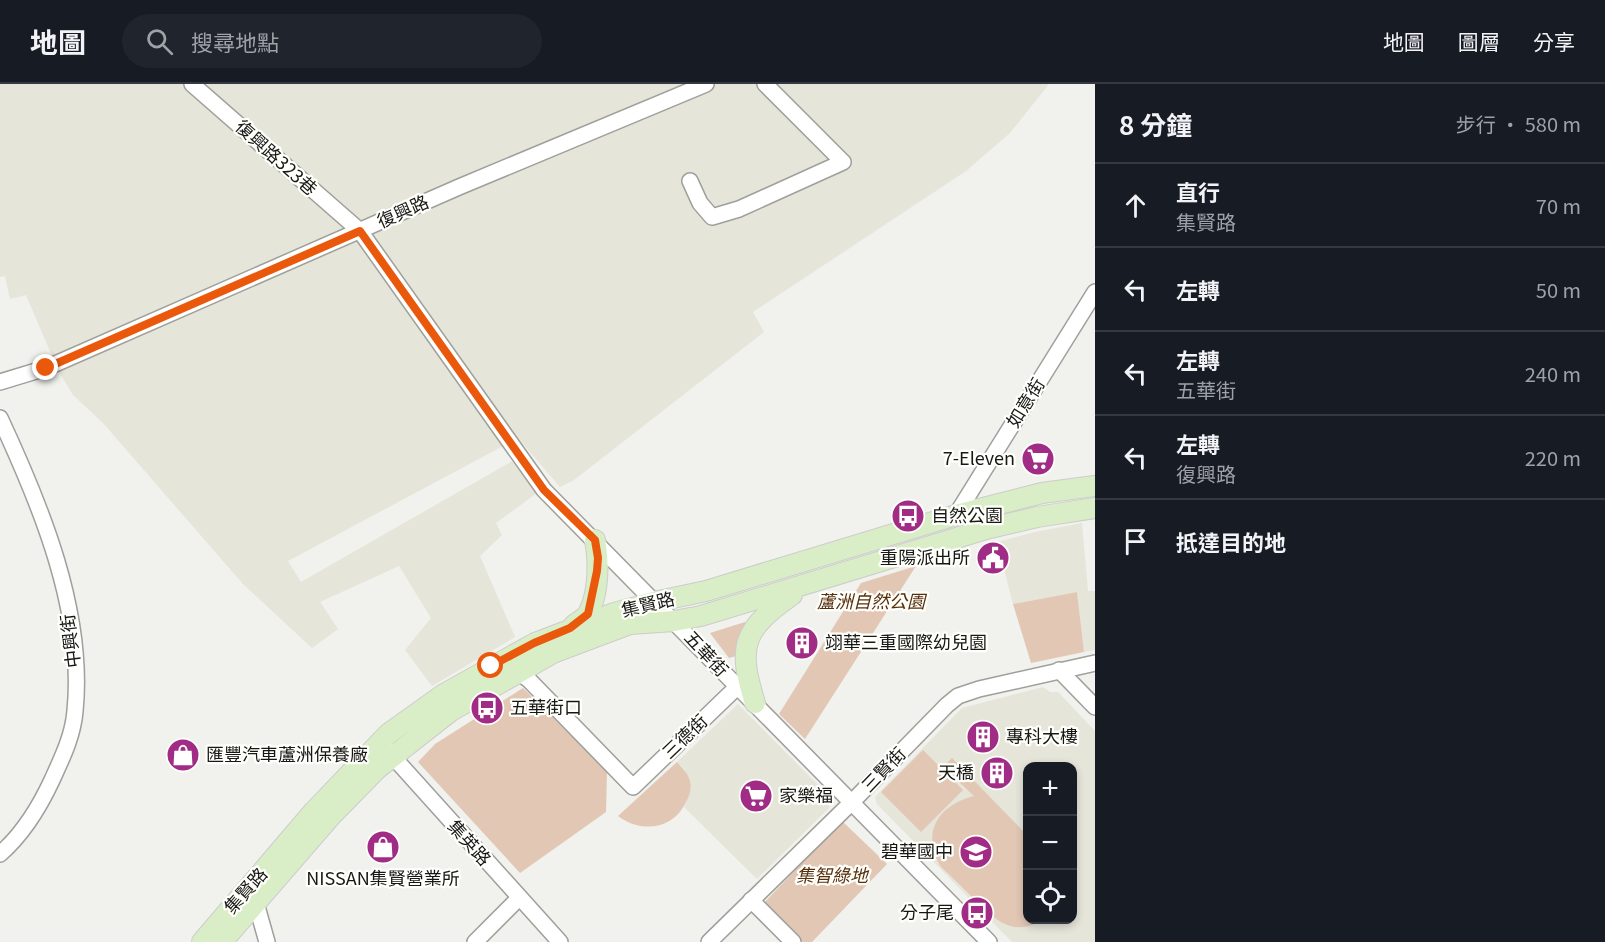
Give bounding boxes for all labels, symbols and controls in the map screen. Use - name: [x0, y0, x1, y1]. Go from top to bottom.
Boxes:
- search box: [122, 14, 542, 68]
- text: 地圖: [30, 21, 86, 61]
- icon: search: [143, 25, 176, 58]
- text: 搜尋地點: [191, 25, 279, 57]
- text: 地圖: [1383, 26, 1425, 56]
- text: 圖層: [1458, 26, 1500, 56]
- text: 分享: [1533, 26, 1575, 56]
- text: 8 分鐘: [1119, 105, 1192, 142]
- text: 步行 · 580 m: [1456, 109, 1581, 138]
- street label: 復興路323巷: [231, 113, 324, 200]
- text: 直行: [1176, 175, 1220, 207]
- street label: 復興路: [372, 187, 432, 233]
- icon: ahead: [1119, 189, 1152, 222]
- text: 70 m: [1536, 191, 1581, 220]
- text: 集賢路: [1176, 207, 1236, 236]
- icon: left: [1119, 273, 1152, 306]
- text: 左轉: [1176, 273, 1220, 305]
- text: 50 m: [1536, 275, 1581, 304]
- text: 左轉: [1176, 343, 1220, 375]
- route end: [32, 354, 58, 380]
- icon: left: [1119, 357, 1152, 390]
- text: 240 m: [1525, 359, 1581, 388]
- street label: 如意街: [999, 372, 1050, 432]
- text: 五華街: [1176, 375, 1236, 404]
- text: 左轉: [1176, 427, 1220, 459]
- supermarket icon: 7-Eleven: [1020, 441, 1056, 477]
- icon: left: [1119, 441, 1152, 474]
- text: 220 m: [1525, 443, 1581, 472]
- place label: 7-Eleven: [943, 444, 1015, 470]
- text: 復興路: [1176, 459, 1236, 488]
- bus stop icon: 自然公園: [890, 498, 926, 534]
- place label: 自然公園: [931, 501, 1003, 527]
- icon: arrive: [1119, 525, 1152, 558]
- text: 抵達目的地: [1176, 525, 1286, 557]
- public building icon: 重陽派出所: [975, 540, 1011, 576]
- place label: 重陽派出所: [880, 543, 970, 569]
- street label: 集賢路: [618, 584, 677, 622]
- park label: 蘆洲自然公園: [817, 587, 928, 613]
- street label: 中興街: [53, 613, 85, 670]
- street label: 五華街: [680, 624, 735, 681]
- building icon: 翊華三重國際幼兒園: [784, 625, 820, 661]
- place label: 翊華三重國際幼兒園: [825, 628, 987, 654]
- route start: [477, 652, 503, 678]
- bus stop icon: 五華街口: [469, 690, 505, 726]
- place label: 五華街口: [510, 693, 582, 719]
- street label: 三德街: [655, 707, 712, 764]
- building icon: 專科大樓: [965, 719, 1001, 755]
- place label: 專科大樓: [1006, 722, 1078, 748]
- shop icon: 匯豐汽車蘆洲保養廠: [165, 737, 201, 773]
- place label: 匯豐汽車蘆洲保養廠: [206, 740, 368, 766]
- street label: 三賢街: [854, 740, 911, 797]
- building icon: 天橋: [979, 755, 1015, 791]
- place label: 天橋: [938, 758, 974, 784]
- map controls: [1023, 762, 1077, 924]
- button: +: [1023, 762, 1077, 816]
- supermarket icon: 家樂福: [738, 778, 774, 814]
- place label: 家樂福: [779, 781, 833, 807]
- street label: 集英路: [443, 813, 498, 870]
- button: −: [1023, 816, 1077, 870]
- shop icon: NISSAN集賢營業所: [365, 829, 401, 865]
- school or university icon: 碧華國中: [958, 834, 994, 870]
- place label: 碧華國中: [881, 837, 953, 863]
- street label: 集賢路: [217, 861, 272, 919]
- park label: 集智綠地: [796, 861, 870, 887]
- place label: NISSAN集賢營業所: [306, 864, 460, 890]
- button: locate: [1023, 870, 1077, 924]
- bus stop icon: 分子尾: [959, 895, 995, 931]
- place label: 分子尾: [900, 898, 954, 924]

